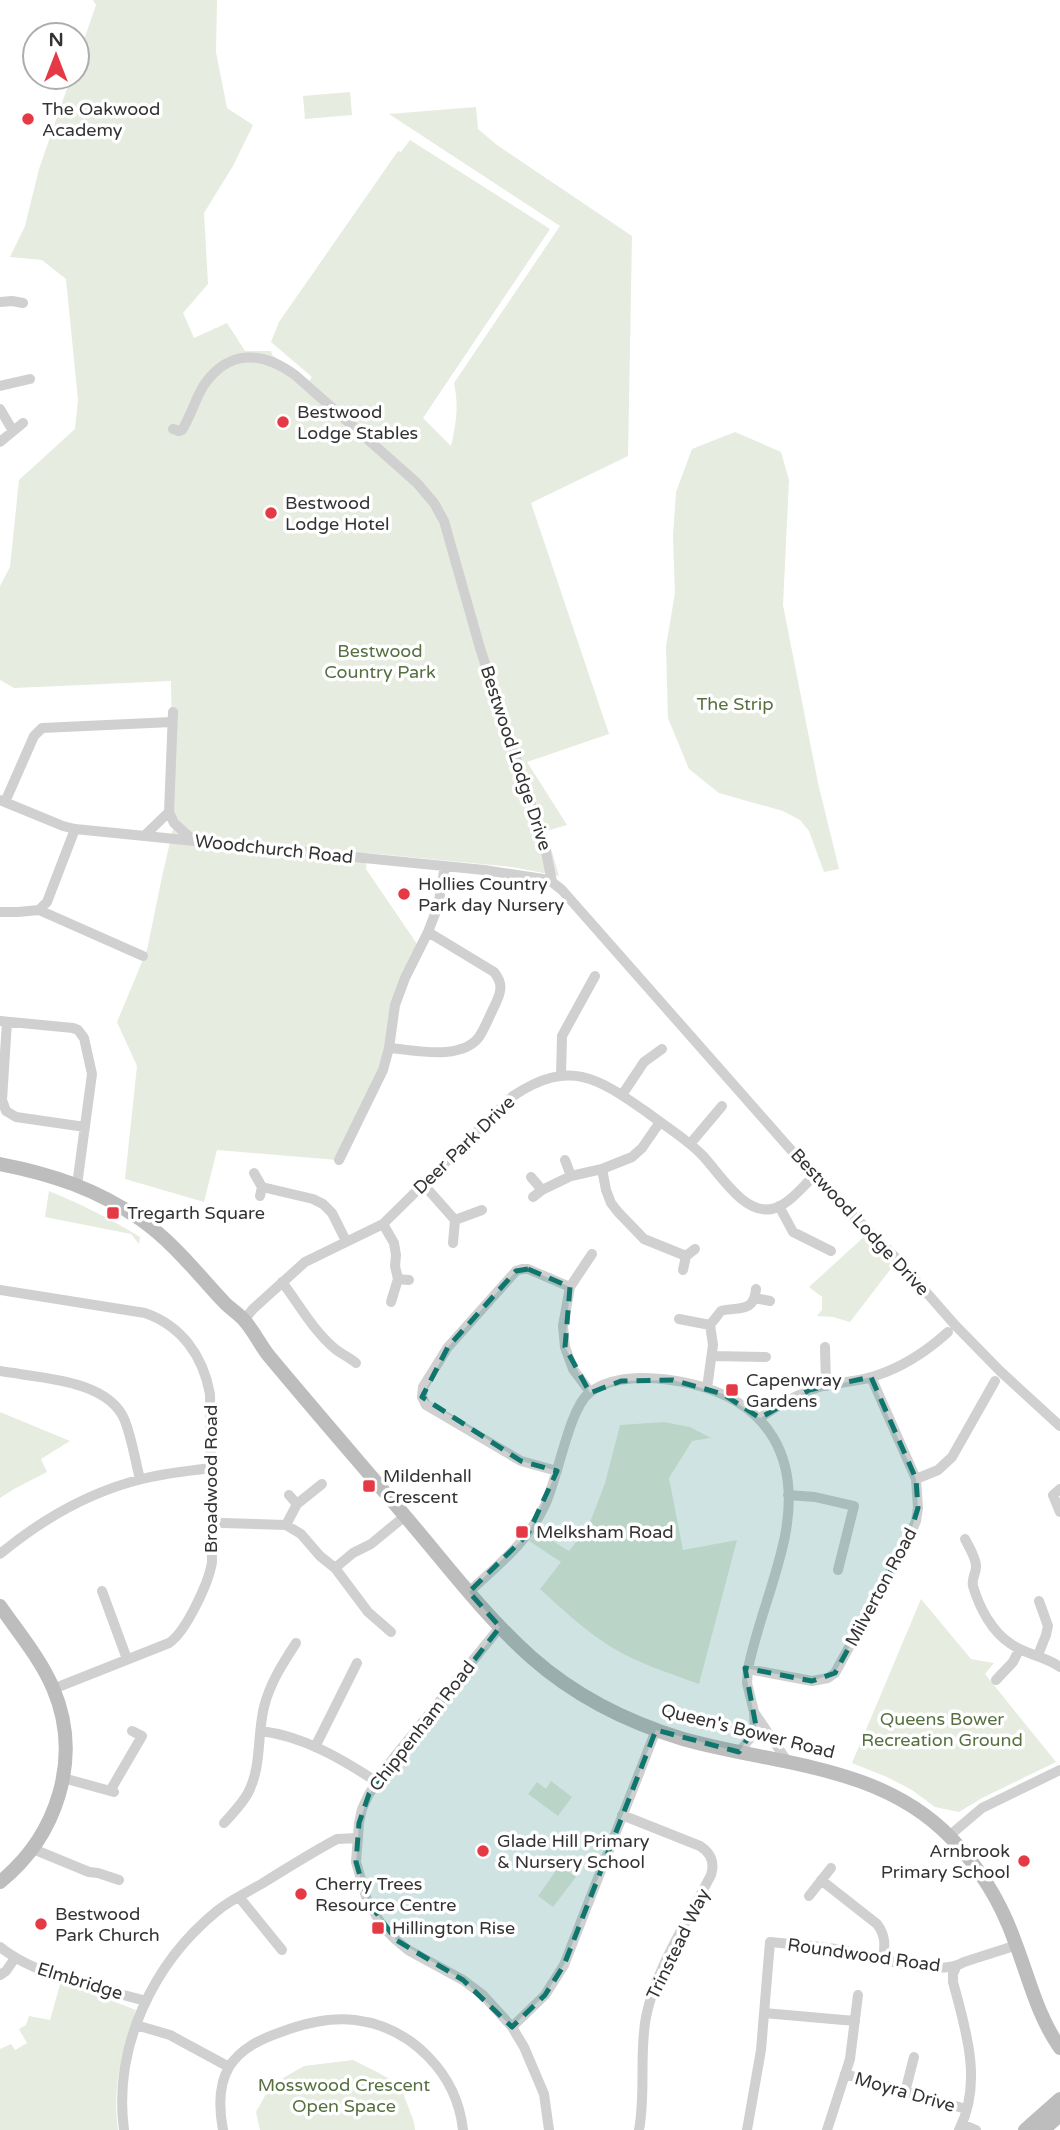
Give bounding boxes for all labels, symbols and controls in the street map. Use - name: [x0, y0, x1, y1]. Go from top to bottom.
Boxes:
- north arrow: [21, 21, 91, 91]
- text: N: [48, 29, 64, 51]
- place label: The Oakwood Academy: [42, 98, 160, 141]
- marker: The Oakwood Academy: [20, 111, 36, 127]
- place label: Bestwood Lodge Stables: [297, 401, 418, 444]
- marker: Bestwood Lodge Stables: [275, 414, 291, 430]
- place label: Bestwood Lodge Hotel: [285, 492, 390, 535]
- marker: Bestwood Lodge Hotel: [263, 505, 279, 521]
- park label: Bestwood Country Park: [324, 640, 436, 683]
- street label: Bestwood Lodge Drive: [476, 663, 556, 853]
- park label: The Strip: [697, 693, 774, 715]
- street label: Woodchurch Road: [194, 830, 354, 868]
- place label: Hollies Country Park day Nursery: [418, 873, 565, 916]
- marker: Hollies Country Park day Nursery: [396, 886, 412, 902]
- street label: Deer Park Drive: [409, 1091, 519, 1199]
- street label: Bestwood Lodge Drive: [786, 1144, 934, 1300]
- place label: Tregarth Square: [127, 1202, 265, 1224]
- marker: Tregarth Square: [105, 1205, 121, 1221]
- place label: Capenwray Gardens: [746, 1369, 842, 1412]
- marker: Capenwray Gardens: [724, 1382, 740, 1398]
- street label: Broadwood Road: [200, 1405, 222, 1553]
- place label: Mildenhall Crescent: [383, 1465, 472, 1508]
- marker: Mildenhall Crescent: [361, 1478, 377, 1494]
- place label: Melksham Road: [536, 1521, 674, 1543]
- marker: Melksham Road: [514, 1524, 530, 1540]
- street label: Milverton Road: [840, 1524, 922, 1650]
- street label: Chippenham Road: [364, 1656, 480, 1796]
- street label: Queen's Bower Road: [659, 1699, 837, 1763]
- park label: Queens Bower Recreation Ground: [861, 1708, 1023, 1751]
- place label: Glade Hill Primary & Nursery School: [497, 1830, 650, 1873]
- place label: Arnbrook Primary School: [881, 1840, 1010, 1883]
- marker: Glade Hill Primary & Nursery School: [475, 1843, 491, 1859]
- marker: Arnbrook Primary School: [1016, 1853, 1032, 1869]
- place label: Cherry Trees Resource Centre: [315, 1873, 456, 1916]
- street label: Trinstead Way: [642, 1885, 715, 2003]
- marker: Cherry Trees Resource Centre: [293, 1886, 309, 1902]
- place label: Bestwood Park Church: [55, 1903, 160, 1946]
- marker: Bestwood Park Church: [33, 1916, 49, 1932]
- place label: Hillington Rise: [392, 1917, 515, 1939]
- marker: Hillington Rise: [370, 1920, 386, 1936]
- street label: Roundwood Road: [786, 1933, 942, 1977]
- street label: Elmbridge: [35, 1958, 125, 2004]
- street label: Moyra Drive: [852, 2067, 958, 2117]
- park label: Mosswood Crescent Open Space: [258, 2074, 430, 2117]

